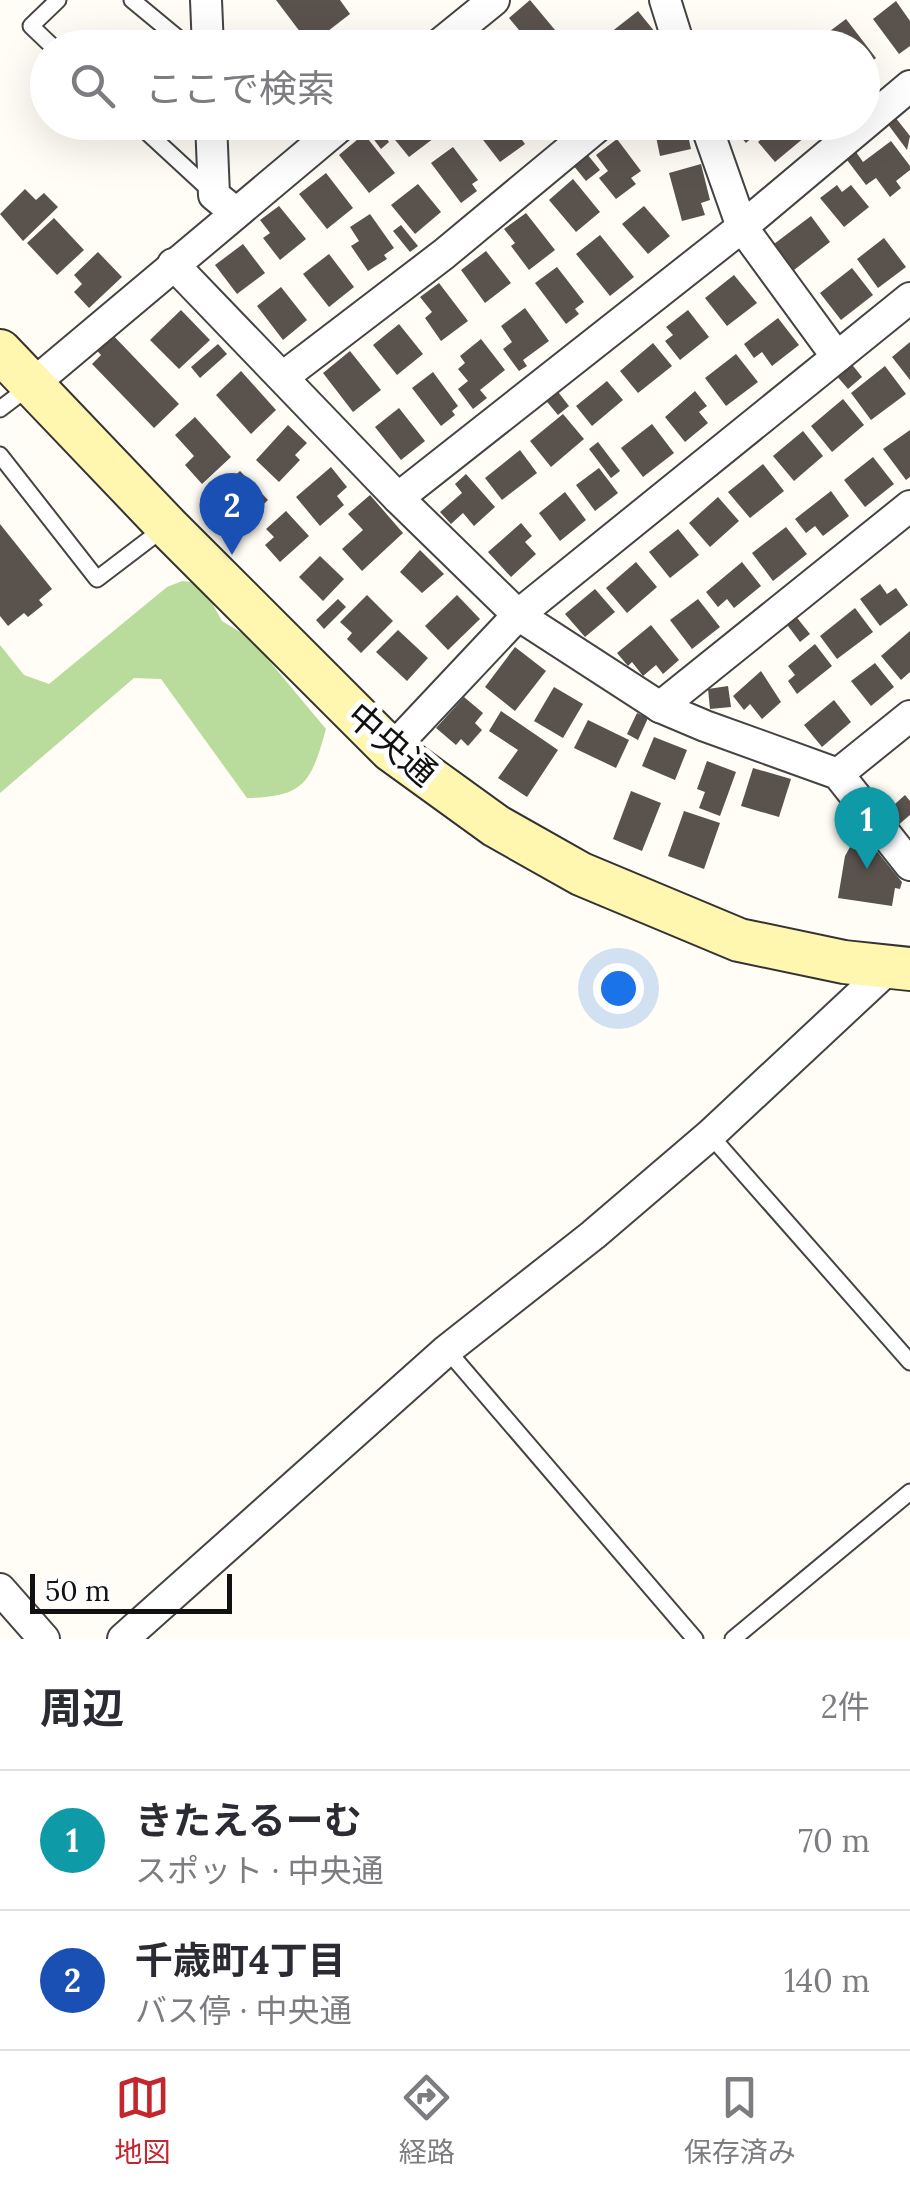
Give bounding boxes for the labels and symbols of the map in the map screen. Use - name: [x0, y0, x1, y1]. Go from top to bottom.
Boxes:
- pin: 2: [200, 472, 264, 555]
- street label: 中央通: [338, 693, 446, 795]
- pin: 1: [834, 786, 900, 869]
- your location: [593, 963, 644, 1014]
- scale bar: [30, 1569, 232, 1614]

